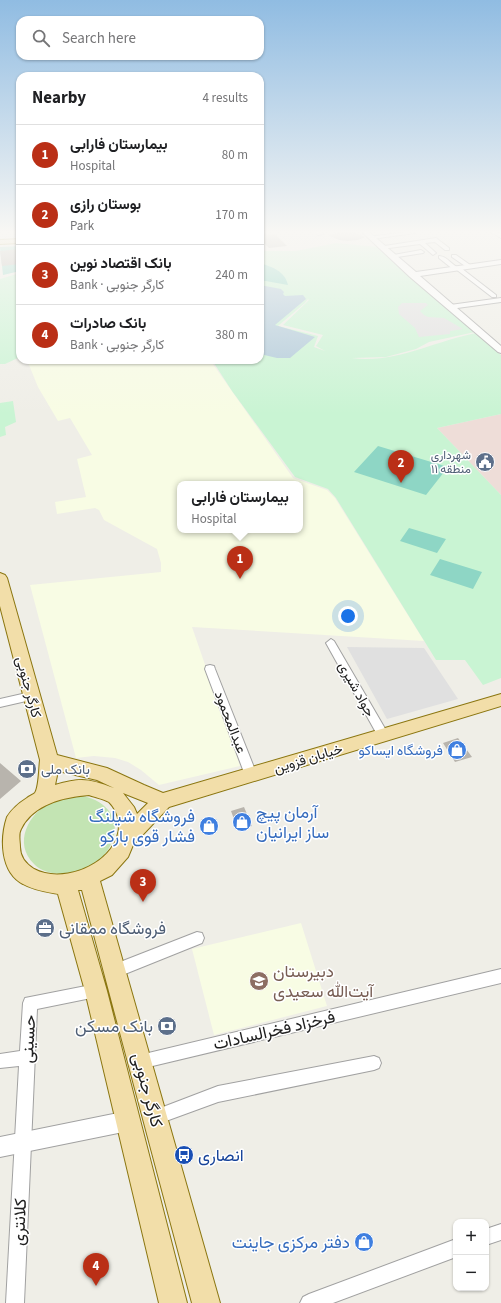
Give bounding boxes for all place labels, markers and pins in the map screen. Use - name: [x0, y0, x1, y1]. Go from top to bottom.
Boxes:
- place label: شهرداری منطقه ۱۱: [431, 447, 471, 478]
- pin: 2: [388, 450, 414, 483]
- public building icon: شهرداری منطقه ۱۱: [474, 451, 496, 473]
- pin: 1: [227, 546, 253, 579]
- shop icon: فروشگاه ایساکو: [446, 739, 468, 761]
- place label: فروشگاه ایساکو: [358, 741, 443, 761]
- bank icon: بانک ملی: [16, 758, 38, 780]
- place label: بانک ملی: [41, 760, 90, 780]
- place label: آرمان پیچ ساز ایرانیان: [256, 801, 329, 845]
- place label: فروشگاه شیلنگ فشار قوی بارکو: [89, 805, 195, 849]
- shop icon: آرمان پیچ ساز ایرانیان: [231, 811, 253, 833]
- shop icon: فروشگاه شیلنگ فشار قوی بارکو: [198, 815, 220, 837]
- pin: 3: [130, 869, 156, 902]
- office icon: فروشگاه ممقانی: [34, 917, 56, 939]
- place label: فروشگاه ممقانی: [59, 917, 166, 941]
- place label: دبیرستان آیت‌الله سعیدی: [273, 960, 375, 1004]
- school or university icon: دبیرستان آیت‌الله سعیدی: [248, 970, 270, 992]
- place label: بانک مسکن: [75, 1015, 153, 1039]
- bank icon: بانک مسکن: [156, 1015, 178, 1037]
- bus stop icon: انصاری: [173, 1144, 195, 1166]
- place label: انصاری: [198, 1144, 244, 1168]
- place label: دفتر مرکزی جاینت: [232, 1231, 350, 1255]
- shop icon: دفتر مرکزی جاینت: [353, 1231, 375, 1253]
- pin: 4: [83, 1253, 109, 1286]

